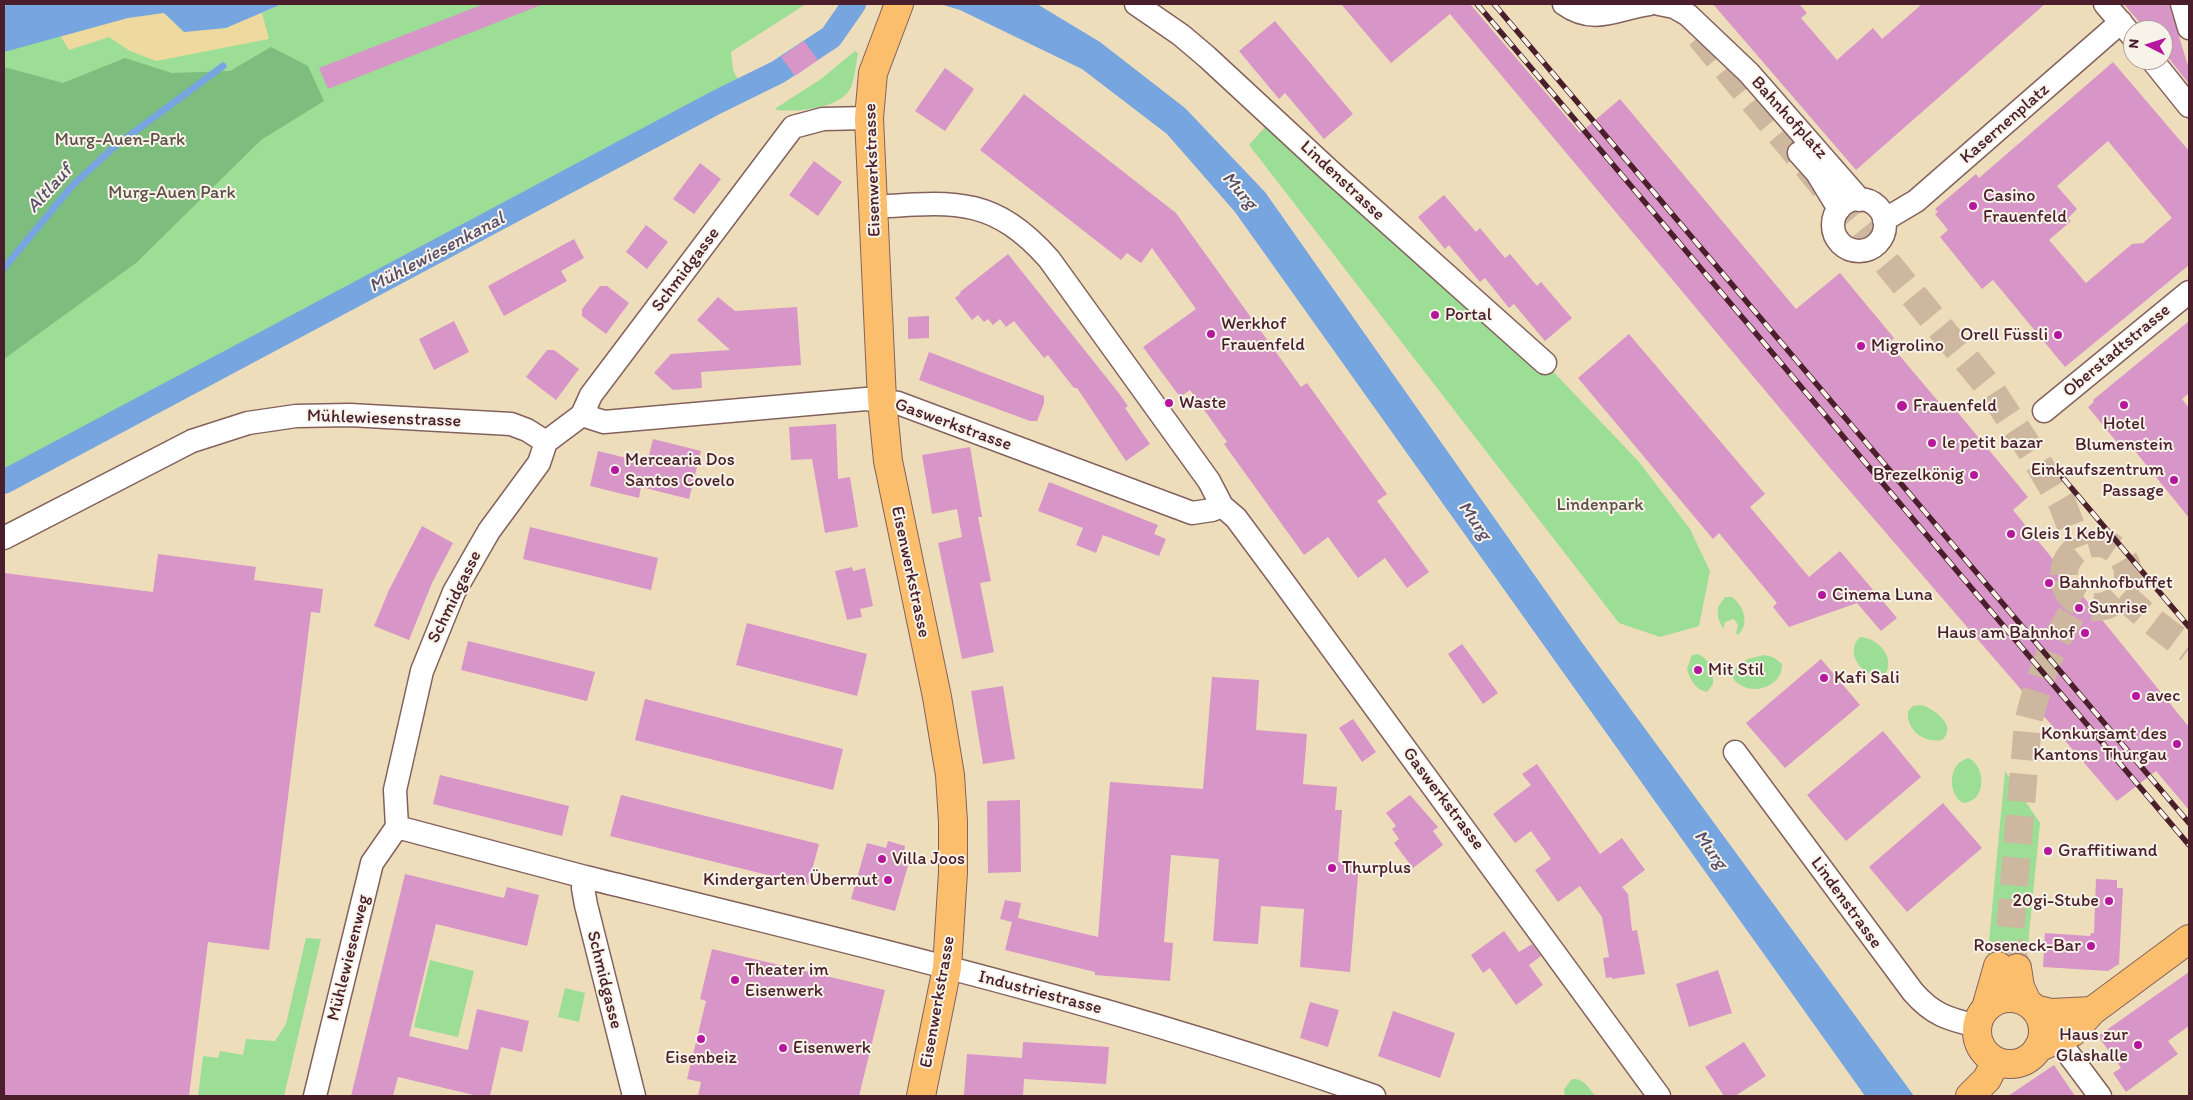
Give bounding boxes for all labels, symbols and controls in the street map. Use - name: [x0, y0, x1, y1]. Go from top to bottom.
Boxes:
- north arrow: [2123, 20, 2173, 70]
- text: N: [2125, 38, 2142, 49]
- street label: Bahnhofplatz: [1746, 72, 1832, 164]
- street label: Kasernenplatz: [1956, 79, 2054, 169]
- street label: Eisenwerkstrasse: [860, 103, 886, 237]
- park label: Murg-Auen-Park: [55, 129, 185, 151]
- street label: Lindenstrasse: [1295, 136, 1389, 226]
- water label: Altlauf: [22, 160, 78, 218]
- water label: Murg: [1216, 167, 1262, 215]
- park label: Murg-Auen Park: [108, 182, 236, 204]
- place label: Casino Frauenfeld: [1983, 185, 2067, 228]
- marker: Casino Frauenfeld: [1967, 200, 1979, 212]
- water label: Mühlewiesenkanal: [365, 208, 509, 298]
- street label: Schmidgasse: [647, 223, 725, 317]
- street label: Oberstadtstrasse: [2059, 300, 2175, 402]
- place label: Portal: [1445, 304, 1492, 326]
- marker: Portal: [1429, 309, 1441, 321]
- place label: Werkhof Frauenfeld: [1221, 313, 1305, 356]
- place label: Orell Füssli: [1960, 324, 2048, 346]
- marker: Werkhof Frauenfeld: [1205, 328, 1217, 340]
- marker: Orell Füssli: [2052, 329, 2064, 341]
- place label: Migrolino: [1871, 335, 1944, 357]
- marker: Migrolino: [1855, 340, 1867, 352]
- place label: Waste: [1179, 392, 1226, 414]
- street label: Gaswerkstrasse: [892, 394, 1014, 456]
- place label: Frauenfeld: [1913, 395, 1997, 417]
- marker: Waste: [1163, 397, 1175, 409]
- marker: Frauenfeld: [1895, 399, 1909, 413]
- marker: Hotel Blumenstein: [2118, 399, 2130, 411]
- street label: Mühlewiesenstrasse: [306, 406, 462, 432]
- place label: Hotel Blumenstein: [2075, 413, 2173, 456]
- place label: le petit bazar: [1942, 432, 2043, 454]
- marker: le petit bazar: [1926, 437, 1938, 449]
- place label: Mercearia Dos Santos Covelo: [625, 449, 735, 492]
- place label: Einkaufszentrum Passage: [2031, 459, 2164, 502]
- marker: Mercearia Dos Santos Covelo: [609, 464, 621, 476]
- place label: Brezelkönig: [1873, 464, 1964, 486]
- marker: Brezelkönig: [1968, 469, 1980, 481]
- marker: Einkaufszentrum Passage: [2168, 474, 2180, 486]
- park label: Lindenpark: [1556, 494, 1644, 516]
- water label: Murg: [1452, 497, 1496, 545]
- street label: Eisenwerkstrasse: [886, 504, 934, 640]
- place label: Gleis 1 Keby: [2021, 523, 2114, 545]
- marker: Gleis 1 Keby: [2005, 528, 2017, 540]
- street label: Schmidgasse: [423, 547, 487, 647]
- place label: Bahnhofbuffet: [2059, 572, 2173, 594]
- marker: Bahnhofbuffet: [2043, 577, 2055, 589]
- place label: Cinema Luna: [1832, 584, 1933, 606]
- marker: Cinema Luna: [1816, 589, 1828, 601]
- place label: Sunrise: [2089, 597, 2147, 619]
- marker: Sunrise: [2073, 602, 2085, 614]
- place label: Haus am Bahnhof: [1937, 622, 2075, 644]
- marker: Haus am Bahnhof: [2079, 627, 2091, 639]
- place label: Mit Stil: [1708, 659, 1764, 681]
- marker: Mit Stil: [1692, 664, 1704, 676]
- place label: Kafi Sali: [1834, 667, 1900, 689]
- marker: Kafi Sali: [1818, 672, 1830, 684]
- place label: avec: [2146, 685, 2180, 707]
- marker: avec: [2130, 690, 2142, 702]
- place label: Konkursamt des Kantons Thurgau: [2033, 723, 2167, 766]
- marker: Konkursamt des Kantons Thurgau: [2171, 738, 2183, 750]
- street label: Gaswerkstrasse: [1397, 743, 1489, 855]
- water label: Murg: [1688, 826, 1732, 874]
- place label: Graffitiwand: [2058, 840, 2157, 862]
- marker: Graffitiwand: [2042, 845, 2054, 857]
- place label: Villa Joos: [892, 848, 965, 870]
- marker: Villa Joos: [876, 853, 888, 865]
- street label: Lindenstrasse: [1805, 853, 1887, 953]
- place label: Thurplus: [1342, 857, 1411, 879]
- marker: Thurplus: [1326, 862, 1338, 874]
- place label: Kindergarten Übermut: [703, 869, 878, 891]
- marker: Kindergarten Übermut: [882, 874, 894, 886]
- place label: 20gi-Stube: [2013, 890, 2099, 912]
- street label: Mühlewiesenweg: [323, 893, 375, 1023]
- marker: 20gi-Stube: [2103, 895, 2115, 907]
- street label: Schmidgasse: [581, 929, 627, 1031]
- street label: Eisenwerkstrasse: [916, 934, 960, 1070]
- place label: Roseneck-Bar: [1973, 935, 2081, 957]
- marker: Roseneck-Bar: [2085, 940, 2097, 952]
- place label: Theater im Eisenwerk: [745, 959, 829, 1002]
- street label: Industriestrasse: [976, 966, 1104, 1020]
- marker: Theater im Eisenwerk: [729, 974, 741, 986]
- place label: Haus zur Glashalle: [2056, 1024, 2128, 1066]
- marker: Eisenbeiz: [695, 1033, 707, 1045]
- place label: Eisenwerk: [793, 1037, 871, 1059]
- marker: Haus zur Glashalle: [2132, 1039, 2144, 1051]
- marker: Eisenwerk: [777, 1042, 789, 1054]
- place label: Eisenbeiz: [665, 1047, 737, 1069]

